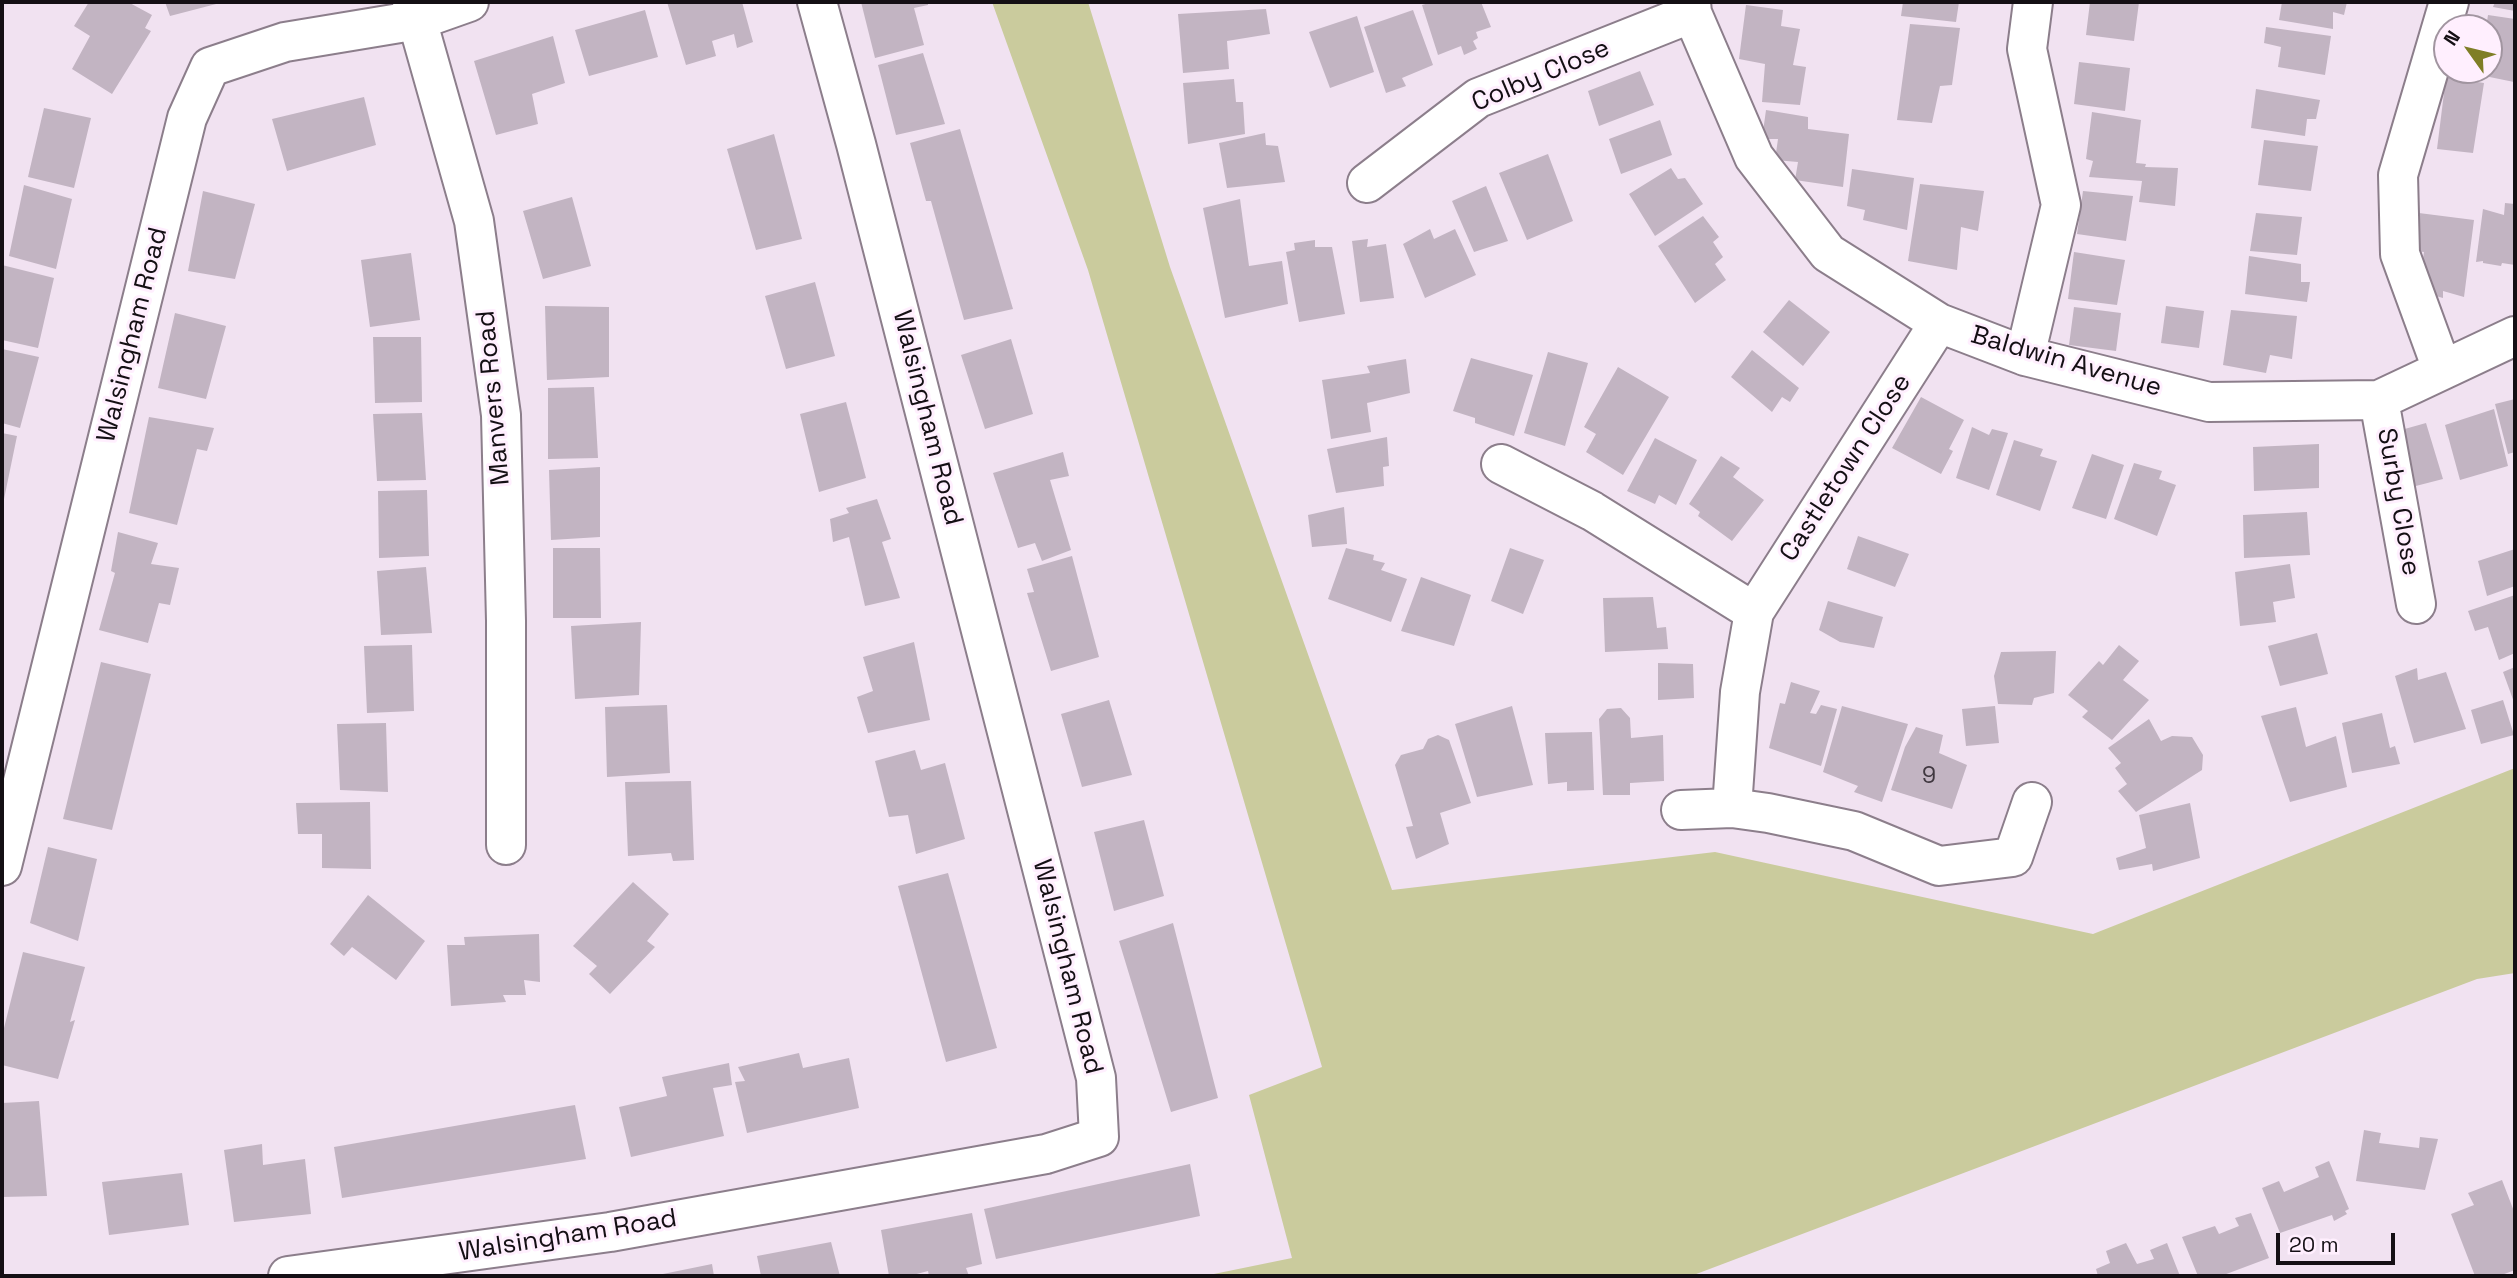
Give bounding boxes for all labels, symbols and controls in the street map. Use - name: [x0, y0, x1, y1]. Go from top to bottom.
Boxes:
- north arrow: [2433, 14, 2503, 84]
- text: N: [2438, 26, 2466, 50]
- street label: Colby Close: [1467, 33, 1615, 119]
- street label: Walsingham Road: [91, 224, 175, 446]
- street label: Walsingham Road: [885, 307, 969, 529]
- street label: Manvers Road: [471, 309, 517, 487]
- street label: Baldwin Avenue: [1967, 320, 2165, 404]
- street label: Castletown Close: [1774, 368, 1918, 568]
- street label: Surby Close: [2370, 426, 2426, 578]
- house number: 9: [1922, 763, 1936, 791]
- street label: Walsingham Road: [1025, 856, 1109, 1078]
- street label: Walsingham Road: [457, 1203, 679, 1269]
- scale bar: [2279, 1218, 2398, 1262]
- text: 20 m: [2289, 1231, 2339, 1258]

